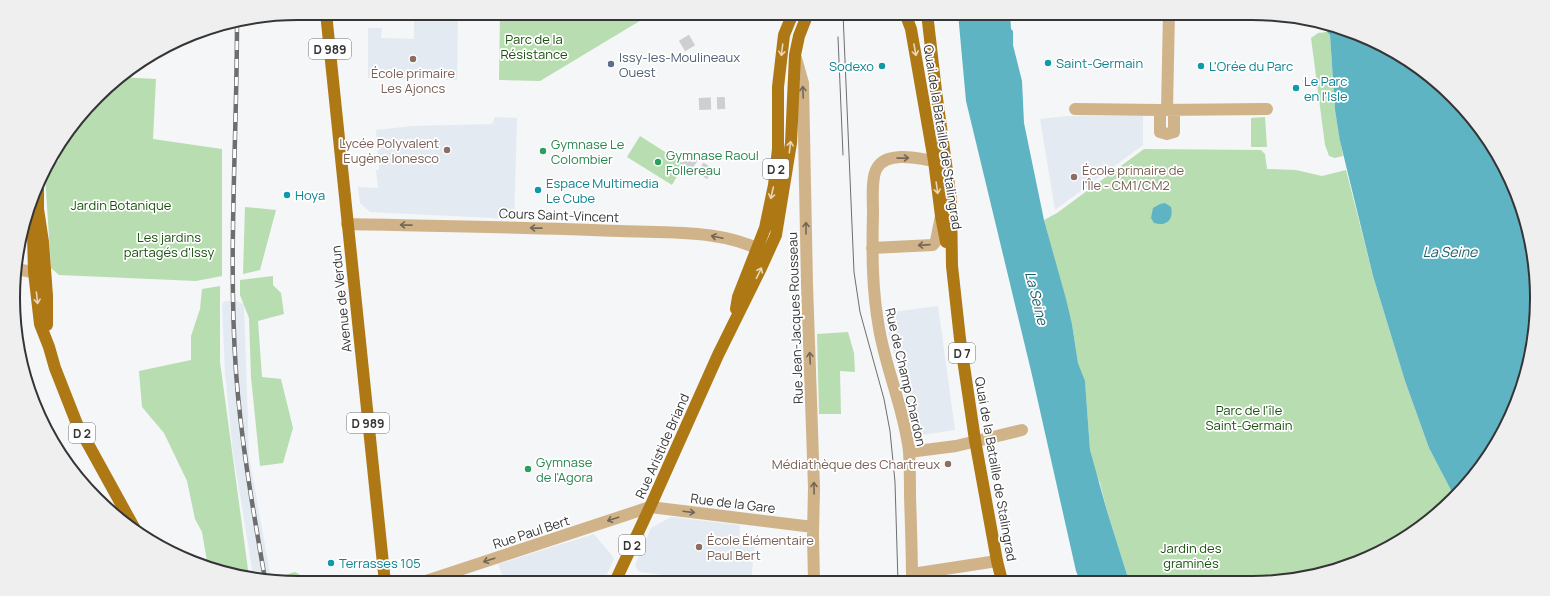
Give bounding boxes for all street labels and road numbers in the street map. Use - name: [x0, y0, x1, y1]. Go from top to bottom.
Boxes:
- road number: D 989: [309, 39, 351, 59]
- street label: Quai de la Bataille de Stalingrad: [919, 43, 967, 231]
- road number: D 2: [763, 159, 789, 179]
- street label: Cours Saint-Vincent: [499, 204, 619, 226]
- street label: Rue Jean-Jacques Rousseau: [783, 232, 807, 404]
- street label: Avenue de Verdun: [326, 245, 356, 353]
- street label: Rue de Champ Chardon: [881, 306, 931, 448]
- road number: D 7: [949, 343, 975, 363]
- street label: Quai de la Bataille de Stalingrad: [971, 375, 1021, 563]
- street label: Rue Aristide Briand: [631, 391, 693, 501]
- road number: D 989: [347, 413, 389, 433]
- road number: D 2: [69, 423, 95, 443]
- street label: Rue de la Gare: [690, 489, 777, 517]
- street label: Rue Paul Bert: [490, 511, 572, 553]
- road number: D 2: [619, 535, 645, 555]

